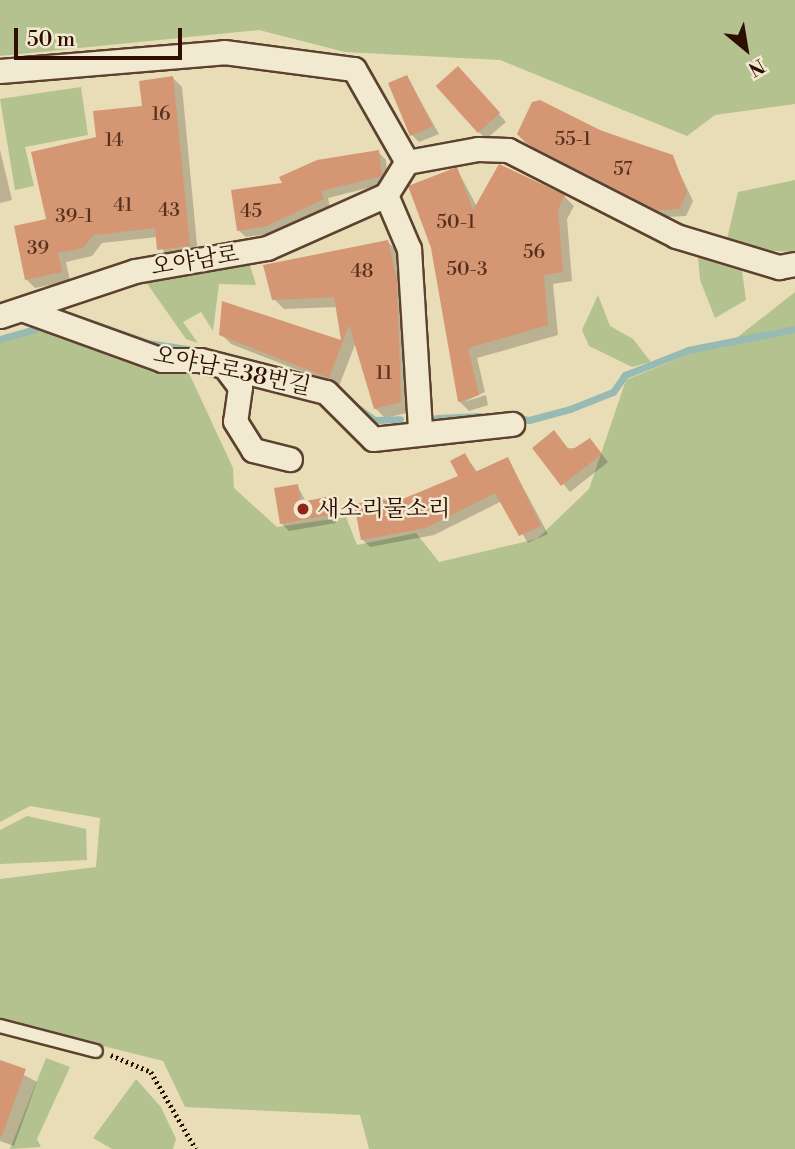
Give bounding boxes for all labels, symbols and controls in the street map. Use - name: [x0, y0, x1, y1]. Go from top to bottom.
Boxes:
- scale bar: [18, 14, 186, 58]
- north arrow: [711, 14, 781, 84]
- text: 50 m: [27, 27, 75, 53]
- text: N: [744, 53, 769, 81]
- house number: 16: [151, 104, 171, 126]
- house number: 55-1: [555, 129, 591, 151]
- house number: 14: [105, 130, 123, 152]
- house number: 57: [613, 159, 633, 181]
- house number: 41: [113, 195, 133, 217]
- house number: 43: [158, 200, 180, 222]
- house number: 45: [240, 201, 262, 223]
- house number: 39-1: [55, 206, 93, 228]
- house number: 50-1: [437, 212, 475, 234]
- house number: 39: [27, 238, 49, 260]
- street label: 오야남로: [149, 240, 241, 282]
- house number: 56: [523, 242, 545, 264]
- house number: 50-3: [446, 259, 488, 281]
- house number: 48: [351, 261, 373, 283]
- street label: 오야남로38번길: [151, 341, 313, 401]
- house number: 11: [376, 363, 392, 385]
- place label: 새소리물소리: [317, 495, 450, 523]
- marker: 새소리물소리: [295, 501, 311, 517]

